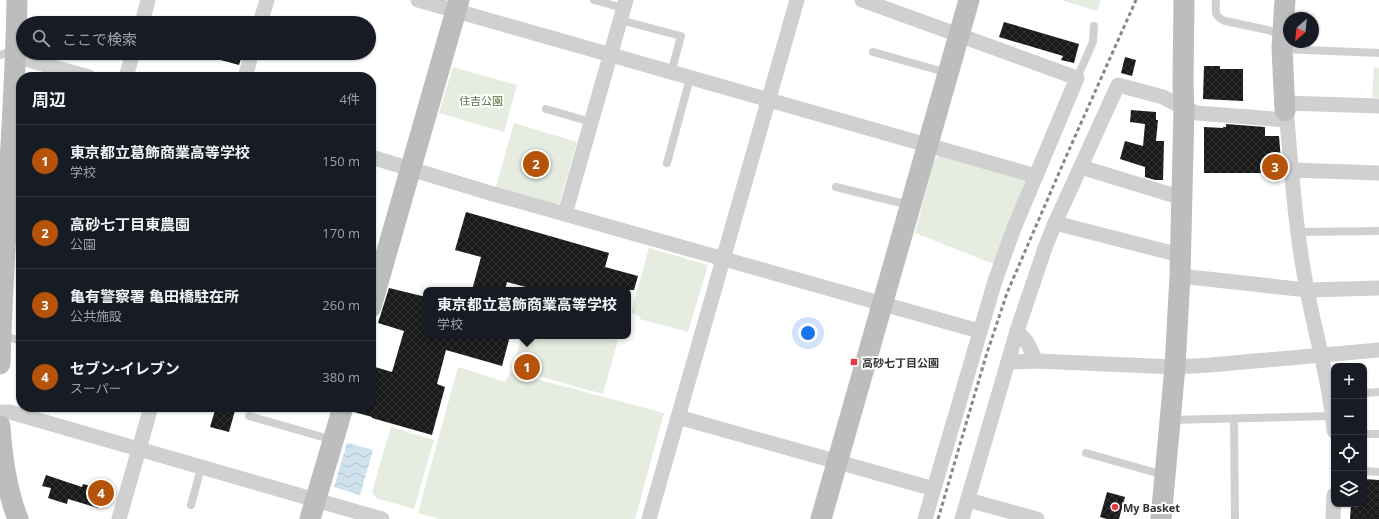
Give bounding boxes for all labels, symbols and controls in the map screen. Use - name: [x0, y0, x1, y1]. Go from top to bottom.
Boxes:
- north arrow: [1283, 12, 1319, 48]
- search box: [16, 16, 376, 60]
- icon: search: [30, 27, 52, 49]
- text: ここで検索: [62, 29, 137, 49]
- text: 周辺: [32, 88, 66, 111]
- text: 4件: [340, 90, 360, 108]
- park label: 住吉公園: [459, 93, 503, 108]
- text: 東京都立葛飾商業高等学校: [70, 142, 250, 162]
- pin: 2: [523, 149, 549, 179]
- text: 1: [41, 152, 49, 170]
- text: 150 m: [322, 152, 360, 170]
- pin: 3: [1262, 152, 1288, 182]
- text: 学校: [70, 163, 96, 181]
- text: 高砂七丁目東農園: [70, 214, 190, 234]
- text: 2: [41, 224, 49, 242]
- text: 170 m: [322, 224, 360, 242]
- text: 公園: [70, 235, 96, 253]
- text: 亀有警察署 亀田橋駐在所: [70, 286, 239, 306]
- popup: [423, 287, 631, 339]
- text: 東京都立葛飾商業高等学校: [437, 294, 617, 314]
- text: 3: [41, 296, 49, 314]
- text: 260 m: [322, 296, 360, 314]
- text: 公共施設: [70, 307, 122, 325]
- text: 学校: [437, 315, 463, 333]
- your location: [798, 323, 818, 343]
- pin: 1: [514, 352, 540, 382]
- place label: 高砂七丁目公園: [862, 355, 939, 370]
- marker: 高砂七丁目公園: [849, 357, 859, 367]
- text: セブン-イレブン: [70, 358, 180, 378]
- map controls: [1331, 363, 1367, 507]
- button: +: [1331, 363, 1367, 399]
- text: 4: [41, 368, 49, 386]
- text: 380 m: [322, 368, 360, 386]
- text: スーパー: [70, 379, 122, 397]
- button: −: [1331, 399, 1367, 435]
- button: locate: [1331, 435, 1367, 471]
- button: layers: [1331, 471, 1367, 507]
- pin: 4: [88, 478, 114, 508]
- place label: My Basket: [1123, 500, 1180, 515]
- marker: My Basket: [1110, 502, 1120, 512]

